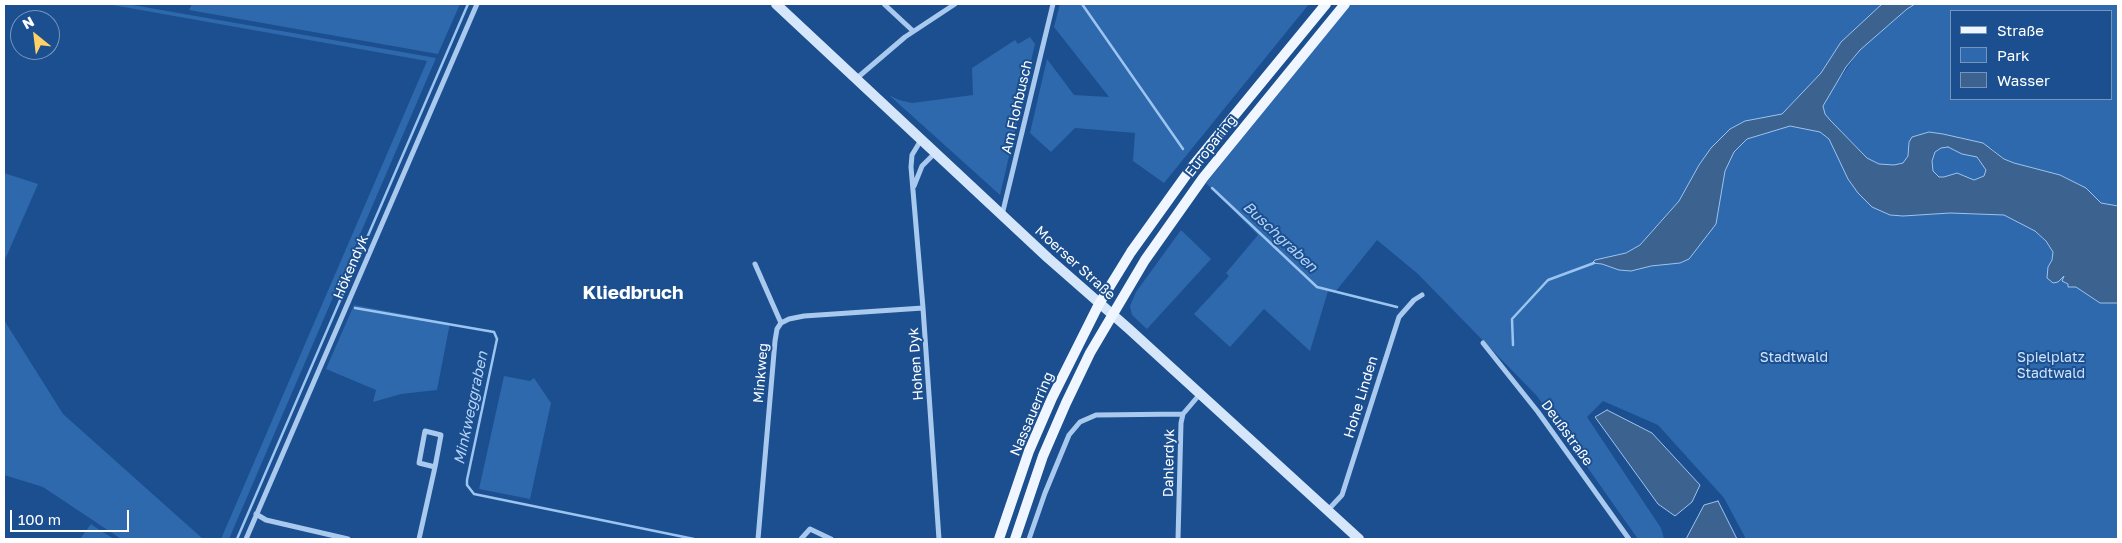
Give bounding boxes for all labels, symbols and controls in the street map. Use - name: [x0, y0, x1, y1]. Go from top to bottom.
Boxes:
- north arrow: [10, 10, 60, 60]
- legend: [1950, 10, 2112, 100]
- text: N: [19, 12, 37, 32]
- text: Straße: [1997, 21, 2044, 39]
- text: Park: [1997, 46, 2029, 64]
- street label: Am Flohbusch: [998, 58, 1036, 156]
- text: Wasser: [1997, 71, 2050, 89]
- street label: Europaring: [1182, 112, 1240, 180]
- water label: Buschgraben: [1239, 198, 1321, 276]
- street label: Moerser Straße: [1031, 223, 1119, 303]
- street label: Hökendyk: [330, 233, 372, 301]
- district label: Kliedbruch: [583, 282, 683, 304]
- street label: Hohen Dyk: [905, 327, 927, 401]
- street label: Minkweg: [750, 342, 772, 404]
- water label: Minkweggraben: [450, 350, 492, 466]
- park label: Stadtwald: [1760, 350, 1828, 366]
- park label: Spielplatz Stadtwald: [2017, 350, 2085, 382]
- street label: Hohe Linden: [1341, 354, 1381, 440]
- street label: Nassauerring: [1007, 369, 1057, 459]
- street label: Deußstraße: [1538, 397, 1596, 469]
- street label: Dahlerdyk: [1160, 429, 1178, 497]
- scale bar: [12, 500, 131, 532]
- text: 100 m: [18, 510, 61, 528]

